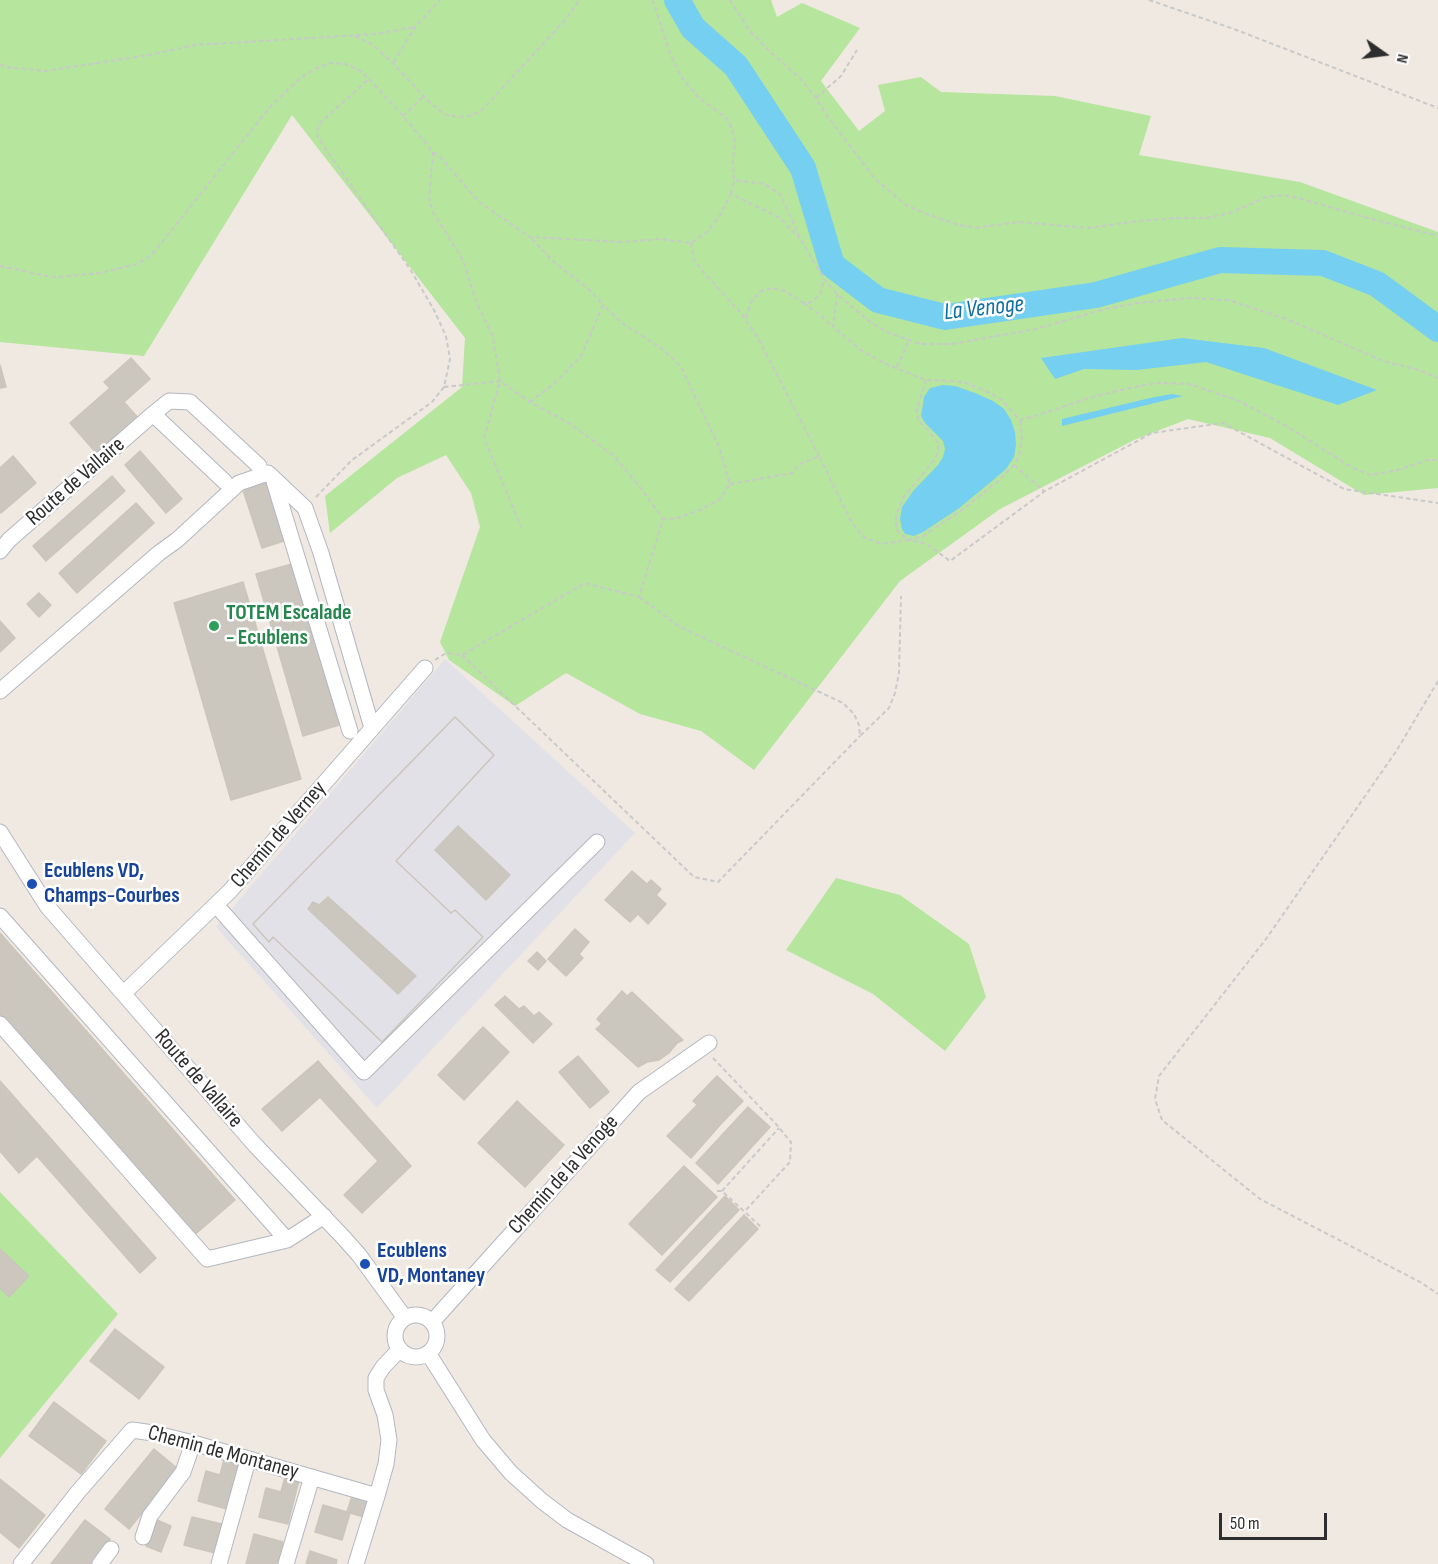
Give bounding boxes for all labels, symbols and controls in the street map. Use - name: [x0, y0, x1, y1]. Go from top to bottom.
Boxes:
- north arrow: [1354, 24, 1414, 84]
- text: N: [1392, 52, 1412, 65]
- water label: La Venoge: [943, 290, 1025, 328]
- street label: Route de Vallaire: [21, 432, 131, 532]
- place label: TOTEM Escalade - Ecublens: [226, 600, 351, 652]
- marker: TOTEM Escalade - Ecublens: [207, 619, 221, 633]
- street label: Chemin de Verney: [226, 776, 332, 894]
- place label: Ecublens VD, Champs-Courbes: [44, 858, 180, 909]
- marker: Ecublens VD, Champs-Courbes: [25, 877, 39, 891]
- street label: Route de Vallaire: [148, 1024, 248, 1134]
- street label: Chemin de la Venoge: [503, 1110, 625, 1240]
- place label: Ecublens VD, Montaney: [377, 1238, 485, 1290]
- marker: Ecublens VD, Montaney: [358, 1257, 372, 1271]
- street label: Chemin de Montaney: [145, 1420, 301, 1486]
- scale bar: [1222, 1501, 1330, 1539]
- text: 50 m: [1230, 1513, 1260, 1534]

